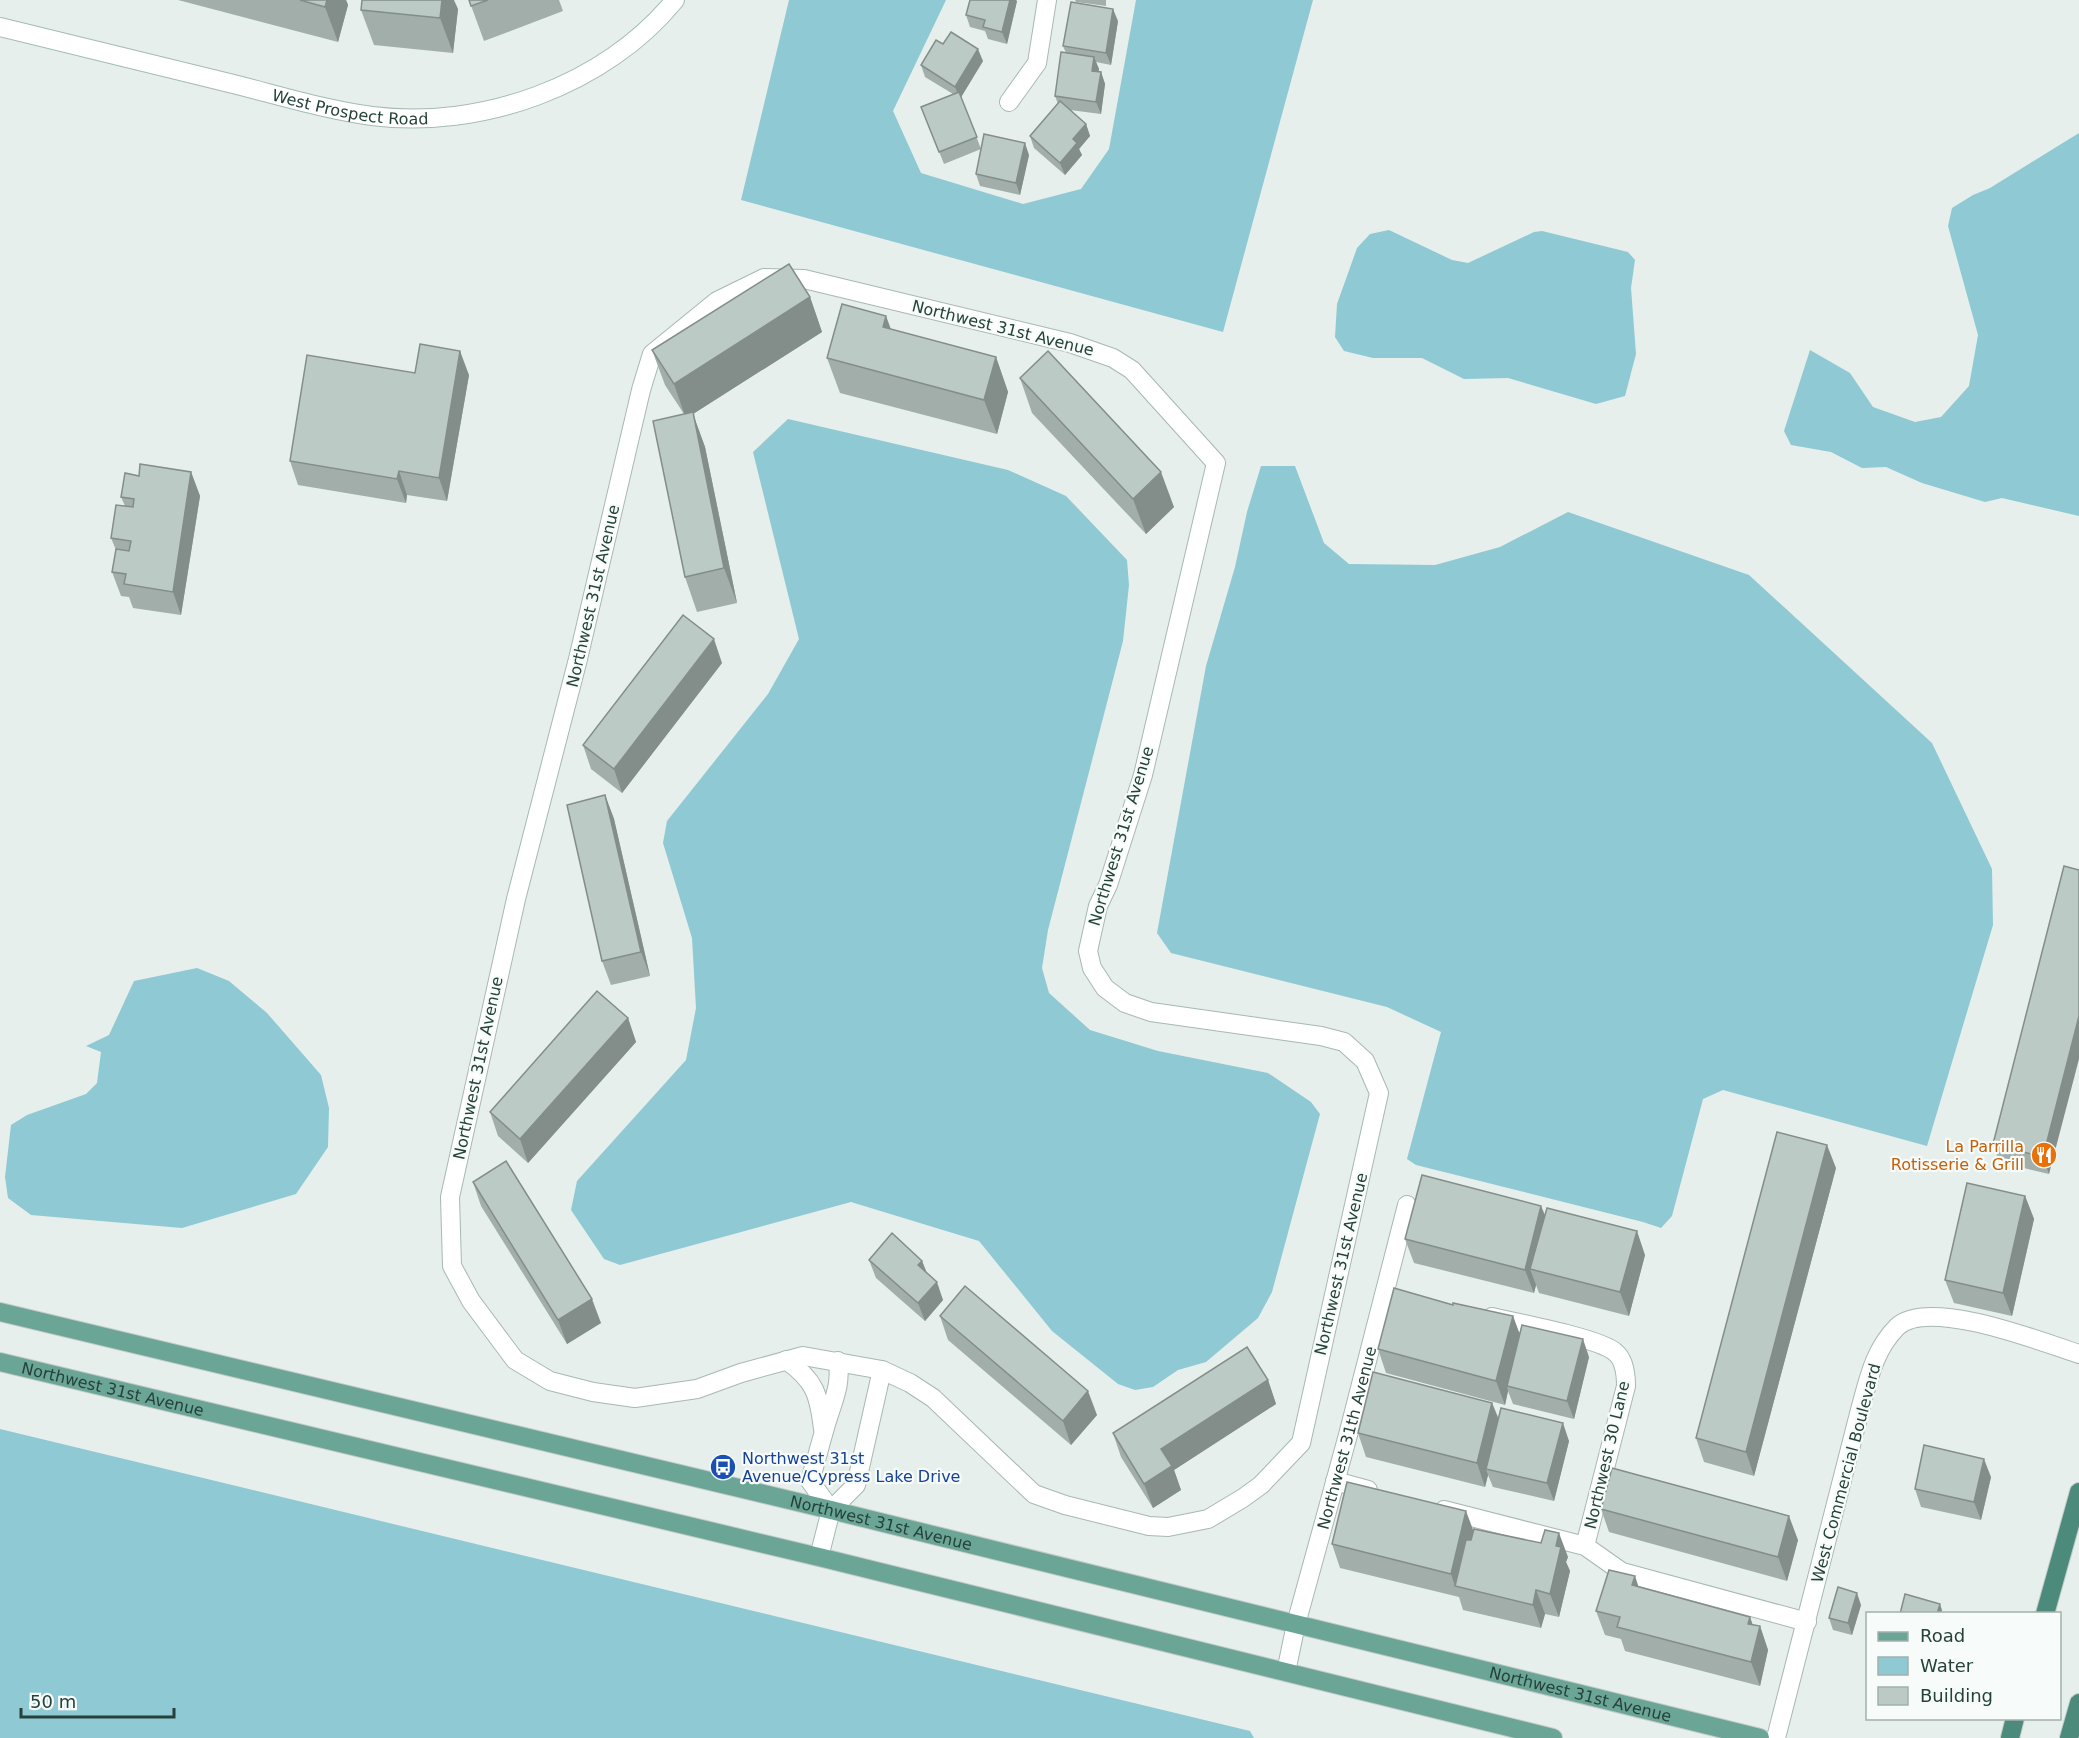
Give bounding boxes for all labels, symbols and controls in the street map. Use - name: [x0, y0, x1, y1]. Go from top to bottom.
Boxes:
- street label: West Prospect Road: [270, 85, 429, 128]
- street label: Northwest 31st Avenue: [910, 296, 1096, 360]
- street label: Northwest 31st Avenue: [563, 503, 623, 689]
- street label: Northwest 31st Avenue: [1085, 744, 1157, 928]
- street label: Northwest 31st Avenue: [449, 975, 507, 1161]
- place label: La Parrilla Rotisserie & Grill: [1891, 1137, 2024, 1174]
- restaurant icon: La Parrilla Rotisserie & Grill: [2029, 1140, 2059, 1170]
- street label: Northwest 31st Avenue: [1311, 1171, 1371, 1357]
- street label: Northwest 31th Avenue: [1313, 1344, 1380, 1531]
- street label: Northwest 31st Avenue: [20, 1358, 206, 1420]
- street label: West Commercial Boulevard: [1808, 1361, 1884, 1585]
- street label: Northwest 30 Lane: [1581, 1379, 1633, 1531]
- place label: Northwest 31st Avenue/Cypress Lake Drive: [742, 1449, 960, 1486]
- bus stop icon: Northwest 31st Avenue/Cypress Lake Drive: [708, 1452, 738, 1482]
- street label: Northwest 31st Avenue: [788, 1491, 974, 1554]
- legend: [1866, 1612, 2061, 1720]
- text: Road: [1920, 1625, 1965, 1646]
- text: Water: [1920, 1655, 1974, 1676]
- street label: Northwest 31st Avenue: [1487, 1662, 1674, 1725]
- scale bar: [21, 1681, 174, 1719]
- text: Building: [1920, 1685, 1993, 1706]
- text: 50 m: [30, 1691, 76, 1712]

